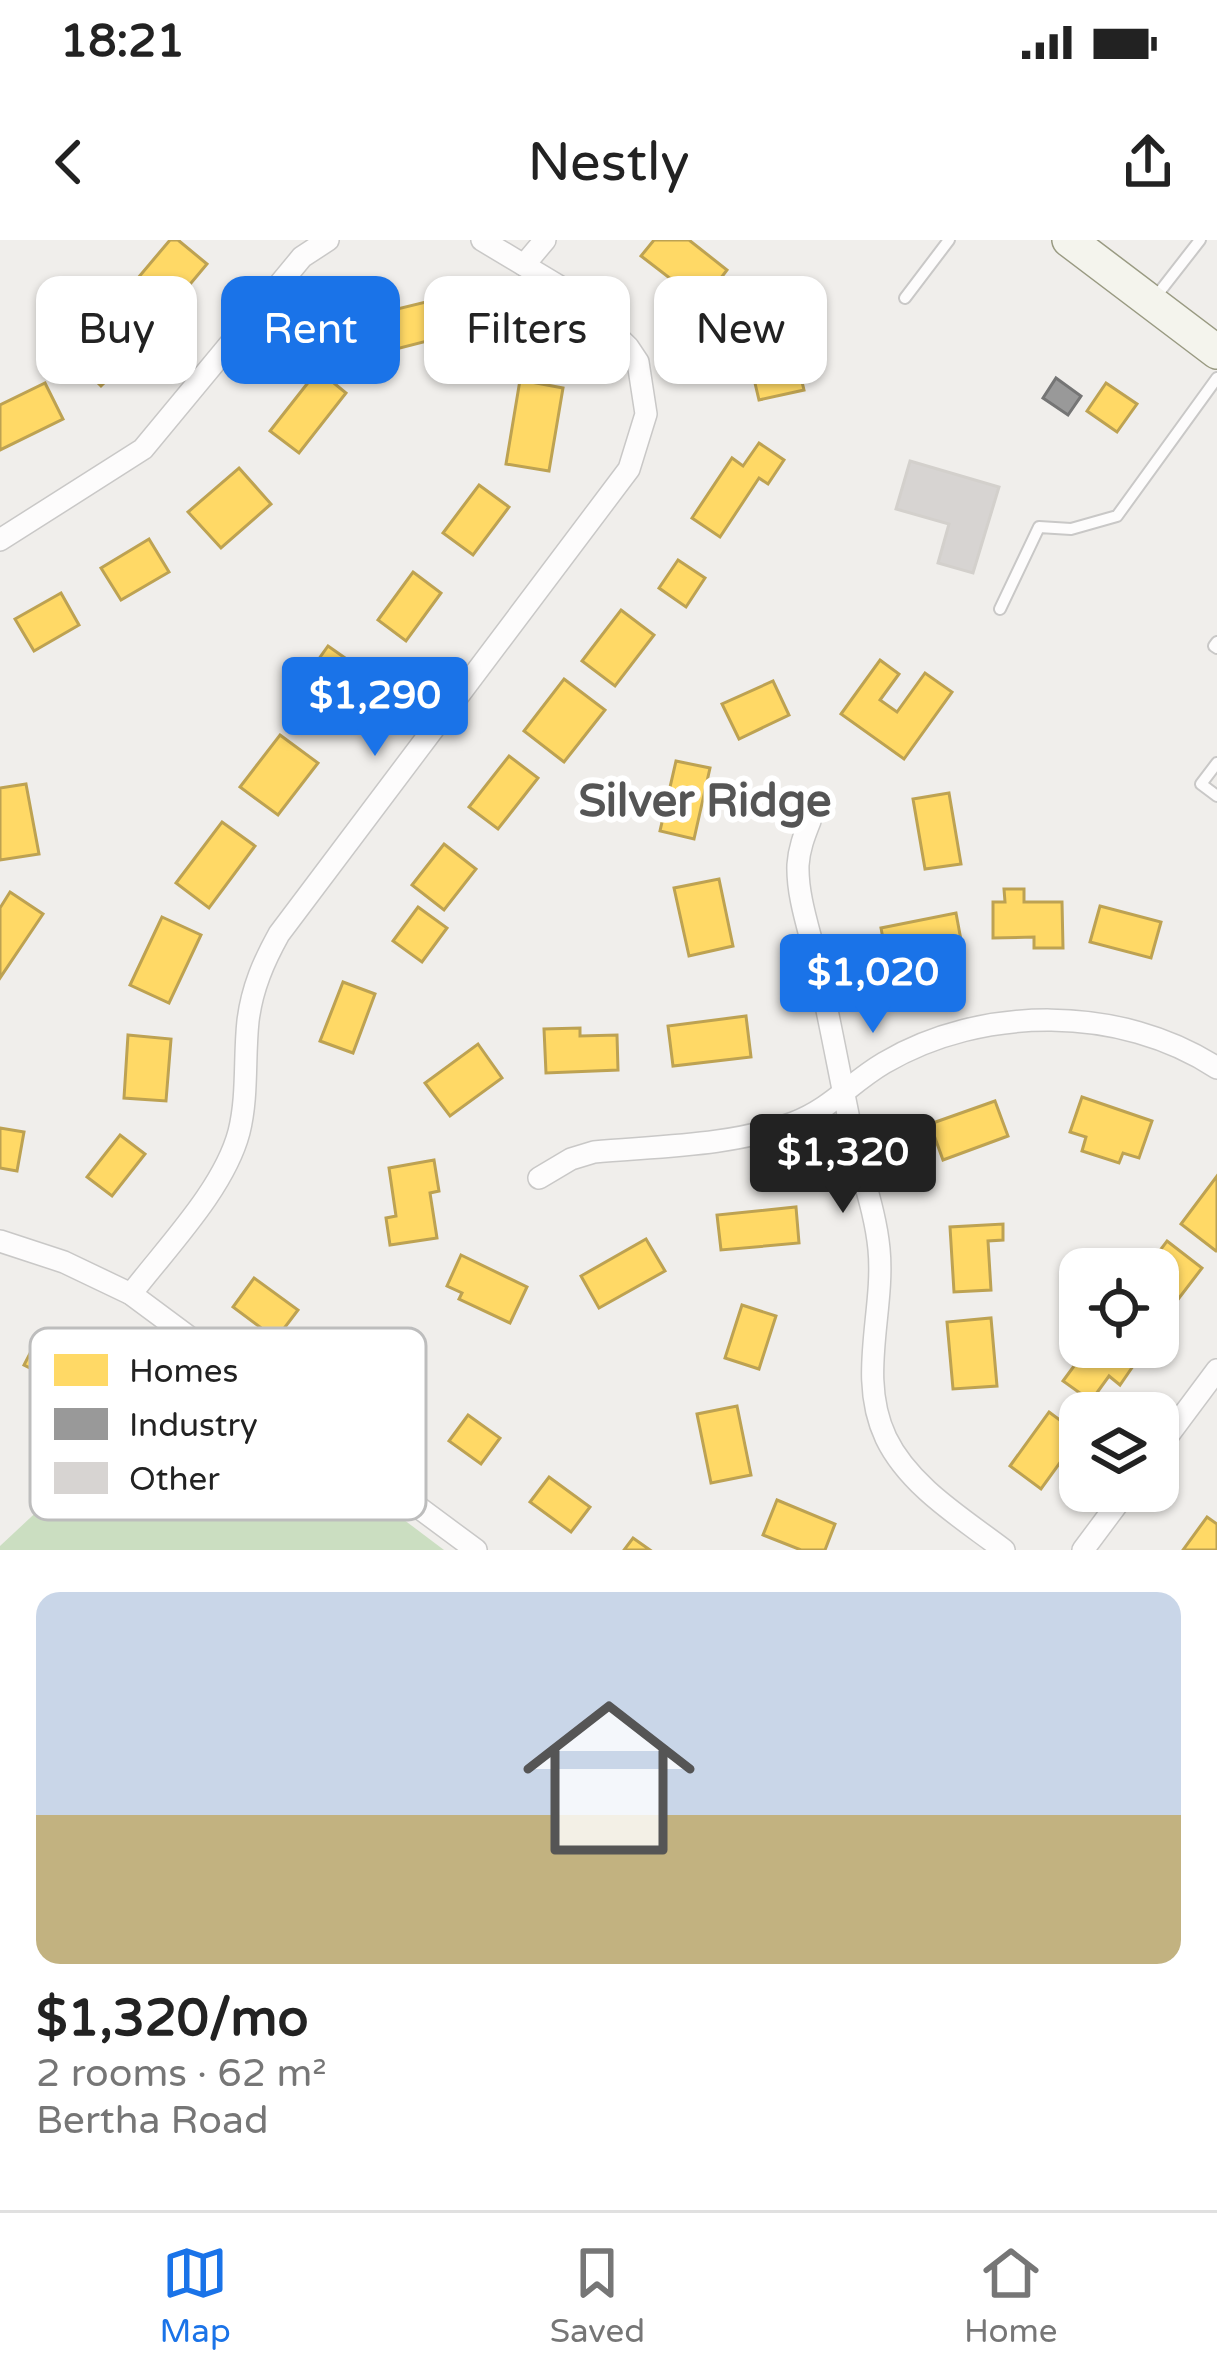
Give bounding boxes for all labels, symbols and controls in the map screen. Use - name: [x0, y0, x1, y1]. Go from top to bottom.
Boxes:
- text: 18:21: [60, 15, 185, 69]
- icon: back: [36, 129, 102, 195]
- icon: share: [1115, 129, 1181, 195]
- text: Nestly: [528, 130, 689, 195]
- chip: Buy: [36, 276, 197, 384]
- chip: Rent: [221, 276, 400, 384]
- chip: Filters: [424, 276, 630, 384]
- chip: New: [654, 276, 827, 384]
- pin: $1,290: [277, 657, 473, 759]
- text: $1,290: [309, 672, 441, 719]
- district label: Silver Ridge: [578, 775, 832, 829]
- pin: $1,020: [775, 934, 971, 1036]
- text: $1,020: [807, 949, 939, 996]
- pin: $1,320: [745, 1114, 941, 1216]
- text: $1,320: [777, 1129, 909, 1176]
- map controls: [1059, 1248, 1179, 1512]
- button: locate: [1059, 1248, 1179, 1368]
- legend: [30, 1328, 426, 1520]
- text: Homes: [129, 1352, 238, 1391]
- button: layers: [1059, 1392, 1179, 1512]
- text: Industry: [129, 1406, 258, 1445]
- text: Other: [129, 1460, 220, 1499]
- icon: home: [501, 1670, 717, 1886]
- text: $1,320/mo: [36, 1988, 308, 2050]
- text: 2 rooms · 62 m²: [36, 2050, 327, 2097]
- text: Bertha Road: [36, 2097, 269, 2144]
- tab: Map: [159, 2240, 231, 2351]
- tab: Saved: [550, 2240, 645, 2351]
- tab: Home: [964, 2240, 1058, 2351]

